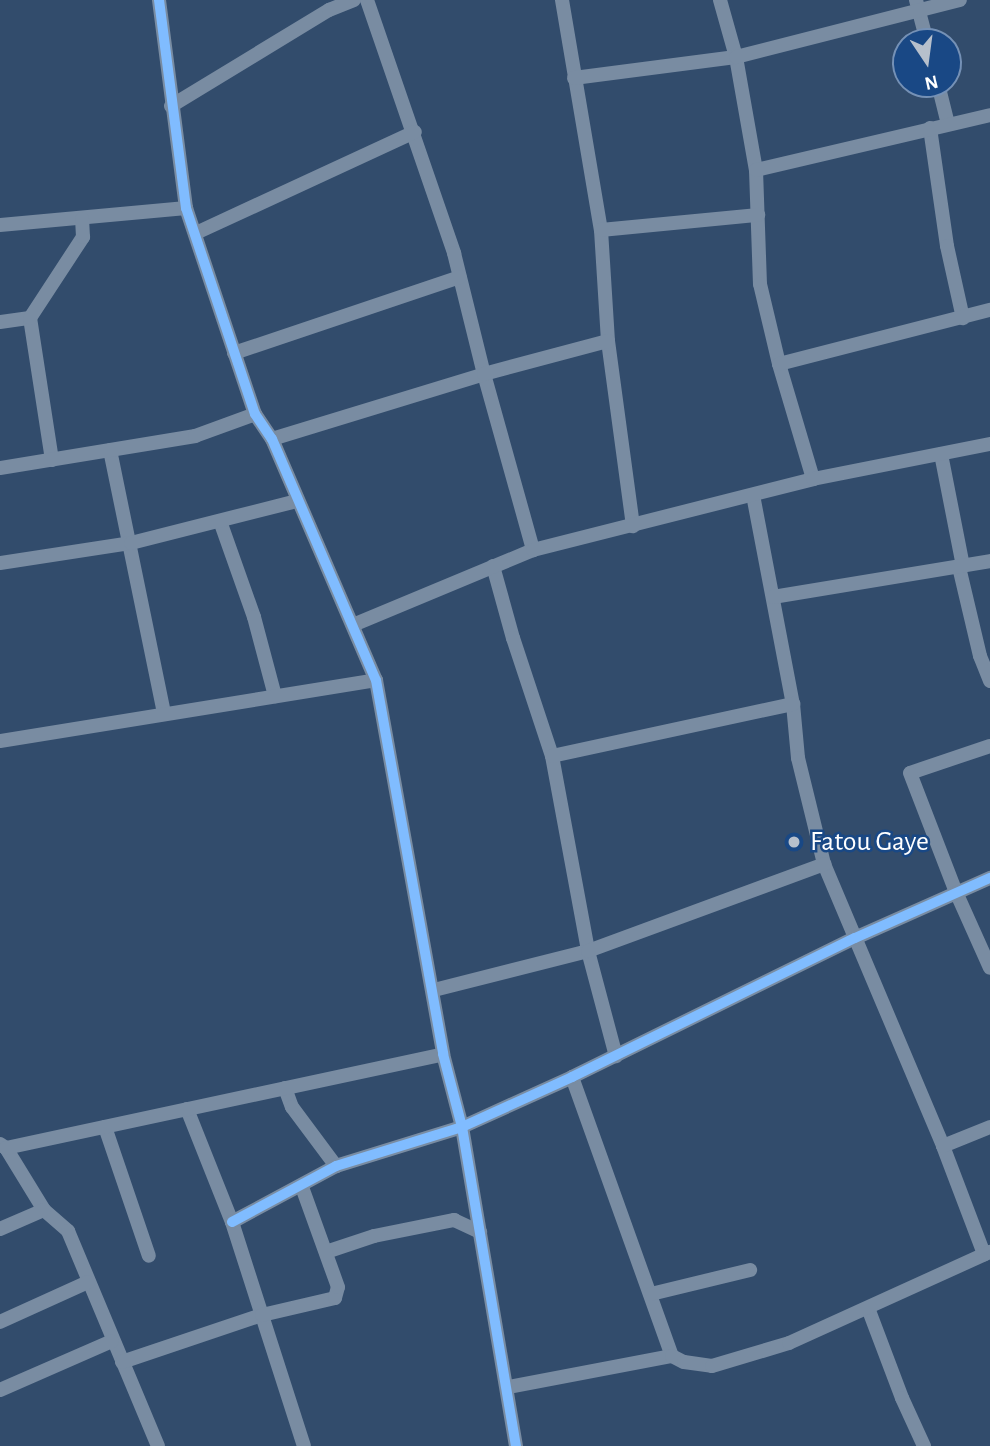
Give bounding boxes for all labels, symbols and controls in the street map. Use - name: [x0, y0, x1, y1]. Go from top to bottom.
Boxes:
- north arrow: [892, 28, 962, 98]
- text: N: [923, 71, 940, 93]
- place label: Fatou Gaye: [810, 825, 929, 859]
- marker: Fatou Gaye: [784, 832, 804, 852]

